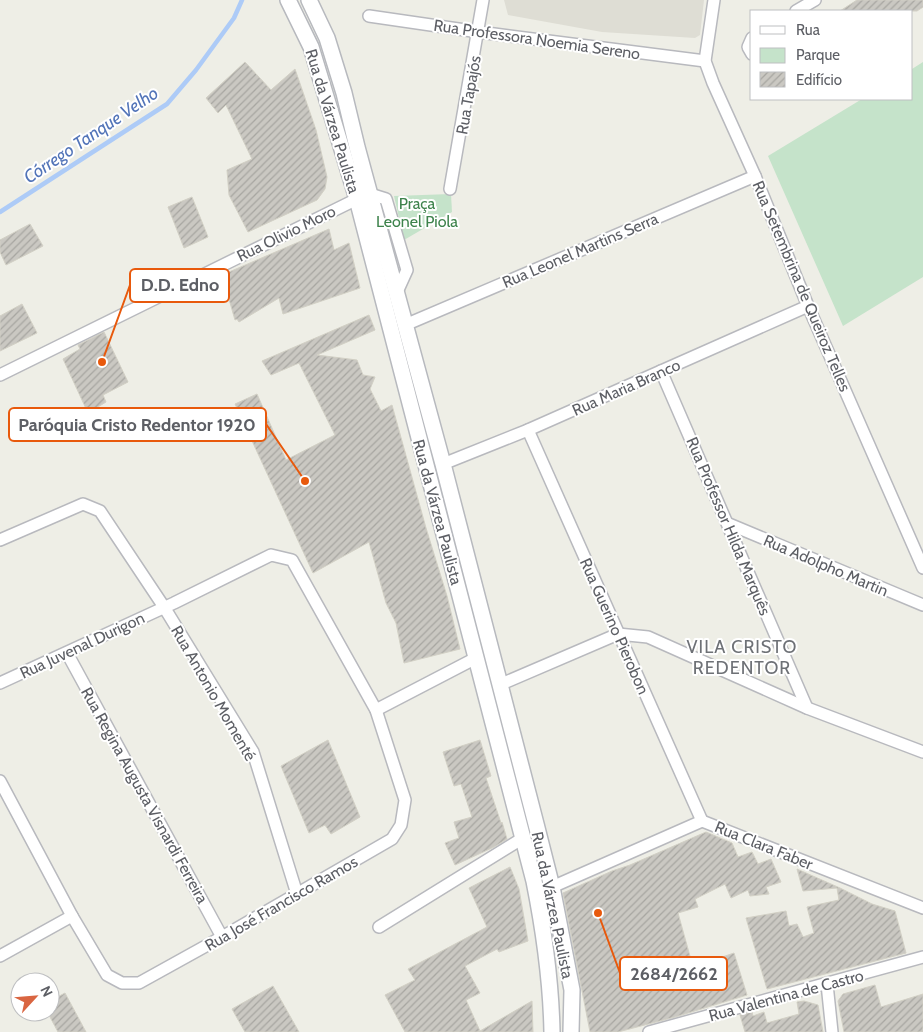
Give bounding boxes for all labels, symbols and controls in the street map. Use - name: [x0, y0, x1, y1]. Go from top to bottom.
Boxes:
- legend: [750, 10, 913, 100]
- street label: Rua Professora Noemia Sereno: [432, 16, 642, 63]
- text: Rua: [796, 21, 821, 39]
- text: Parque: [796, 46, 840, 64]
- street label: Rua da Várzea Paulista: [302, 47, 364, 196]
- street label: Rua Tapajós: [452, 54, 485, 136]
- text: Edifício: [796, 71, 842, 89]
- water label: Córrego Tanque Velho: [20, 82, 162, 188]
- street label: Rua Setembrina de Queiroz Telles: [748, 178, 855, 395]
- park label: Praça Leonel Piola: [376, 194, 458, 231]
- street label: Rua Olivio Moro: [234, 201, 339, 266]
- street label: Rua Leonel Martins Serra: [499, 209, 661, 292]
- callout: D.D. Edno: [130, 269, 229, 302]
- text: D.D. Edno: [141, 274, 219, 296]
- street label: Rua Maria Branco: [569, 355, 683, 420]
- callout: Paróquia Cristo Redentor 1920: [9, 408, 266, 441]
- text: Paróquia Cristo Redentor 1920: [18, 414, 256, 436]
- street label: Rua Professor Hilda Marquês: [682, 434, 775, 618]
- street label: Rua da Várzea Paulista: [409, 437, 466, 587]
- street label: Rua Adolpho Martin: [761, 531, 891, 600]
- street label: Rua Guerino Pierobon: [576, 555, 653, 697]
- street label: Rua Juvenal Durigon: [17, 608, 148, 683]
- street label: Rua Antonio Momenté: [167, 622, 260, 764]
- district label: VILA CRISTO REDENTOR: [687, 636, 797, 679]
- street label: Rua Regina Augusta Visnardi Ferreira: [77, 684, 212, 907]
- street label: Rua Clara Faber: [712, 817, 816, 874]
- street label: Rua da Várzea Paulista: [528, 830, 577, 981]
- street label: Rua José Francisco Ramos: [202, 852, 361, 955]
- callout: 2684/2662: [620, 957, 727, 990]
- text: 2684/2662: [630, 963, 718, 985]
- street label: Rua Valentina de Castro: [707, 966, 866, 1025]
- north arrow: [10, 972, 60, 1022]
- text: N: [36, 983, 57, 1000]

